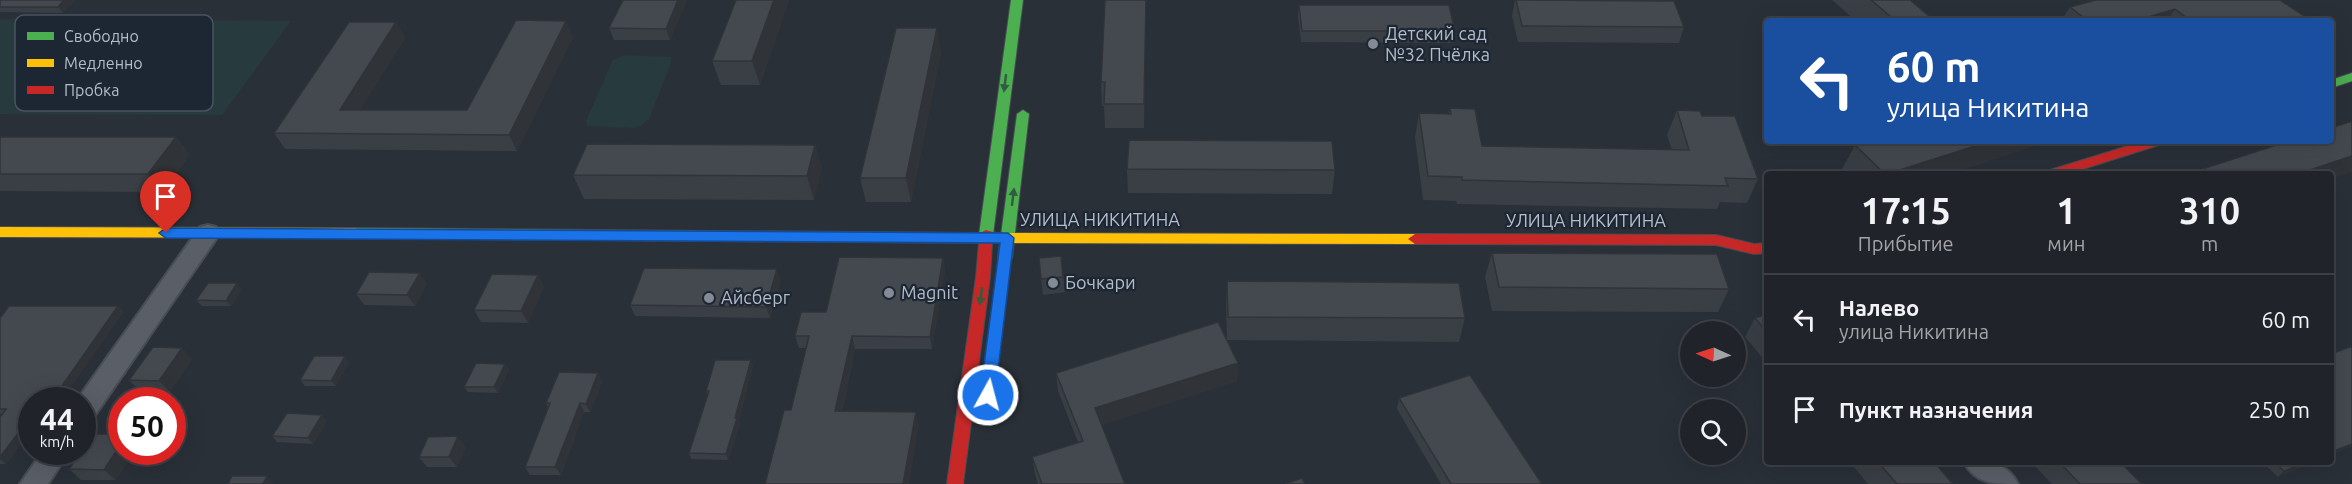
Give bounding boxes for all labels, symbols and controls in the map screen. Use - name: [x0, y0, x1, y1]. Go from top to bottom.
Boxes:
- legend: [15, 15, 213, 111]
- place label: Детский сад №32 Пчёлка: [1385, 23, 1490, 64]
- text: Свободно: [64, 27, 139, 45]
- marker: Детский сад №32 Пчёлка: [1366, 37, 1380, 51]
- icon: left: [1788, 42, 1866, 120]
- text: 60 m: [1887, 43, 1981, 90]
- text: Медленно: [64, 54, 143, 72]
- one-way arrow: [1001, 73, 1010, 92]
- text: Пробка: [64, 81, 120, 99]
- text: улица Никитина: [1887, 92, 2089, 122]
- pin: [140, 171, 191, 233]
- icon: arrive: [149, 180, 182, 213]
- one-way arrow: [1008, 187, 1018, 206]
- text: 17:15: [1861, 190, 1951, 231]
- text: 1: [2056, 190, 2077, 231]
- text: 310: [2179, 190, 2240, 231]
- street label: УЛИЦА НИКИТИНА: [1020, 209, 1180, 229]
- street label: УЛИЦА НИКИТИНА: [1506, 210, 1666, 230]
- text: Прибытие: [1858, 232, 1954, 255]
- text: мин: [2047, 232, 2085, 255]
- text: m: [2201, 232, 2218, 255]
- place label: Бочкари: [1065, 272, 1136, 292]
- marker: Бочкари: [1046, 276, 1060, 290]
- place label: Magnit: [901, 282, 958, 302]
- marker: Magnit: [882, 286, 896, 300]
- place label: Айсберг: [721, 287, 790, 307]
- one-way arrow: [976, 287, 985, 306]
- marker: Айсберг: [702, 291, 716, 305]
- text: Налево: [1839, 295, 1919, 320]
- icon: left: [1788, 303, 1821, 336]
- text: 60 m: [2261, 307, 2310, 332]
- text: улица Никитина: [1839, 320, 1989, 343]
- north arrow: [1680, 321, 1746, 387]
- map controls: [1680, 321, 1746, 465]
- position arrow: [956, 363, 1020, 427]
- speed limit sign: 50: [108, 387, 186, 465]
- icon: arrive: [1788, 393, 1821, 426]
- text: Пункт назначения: [1839, 397, 2033, 422]
- text: 250 m: [2249, 397, 2310, 422]
- button: search: [1680, 399, 1746, 465]
- text: 44: [40, 402, 74, 436]
- text: km/h: [40, 433, 74, 450]

